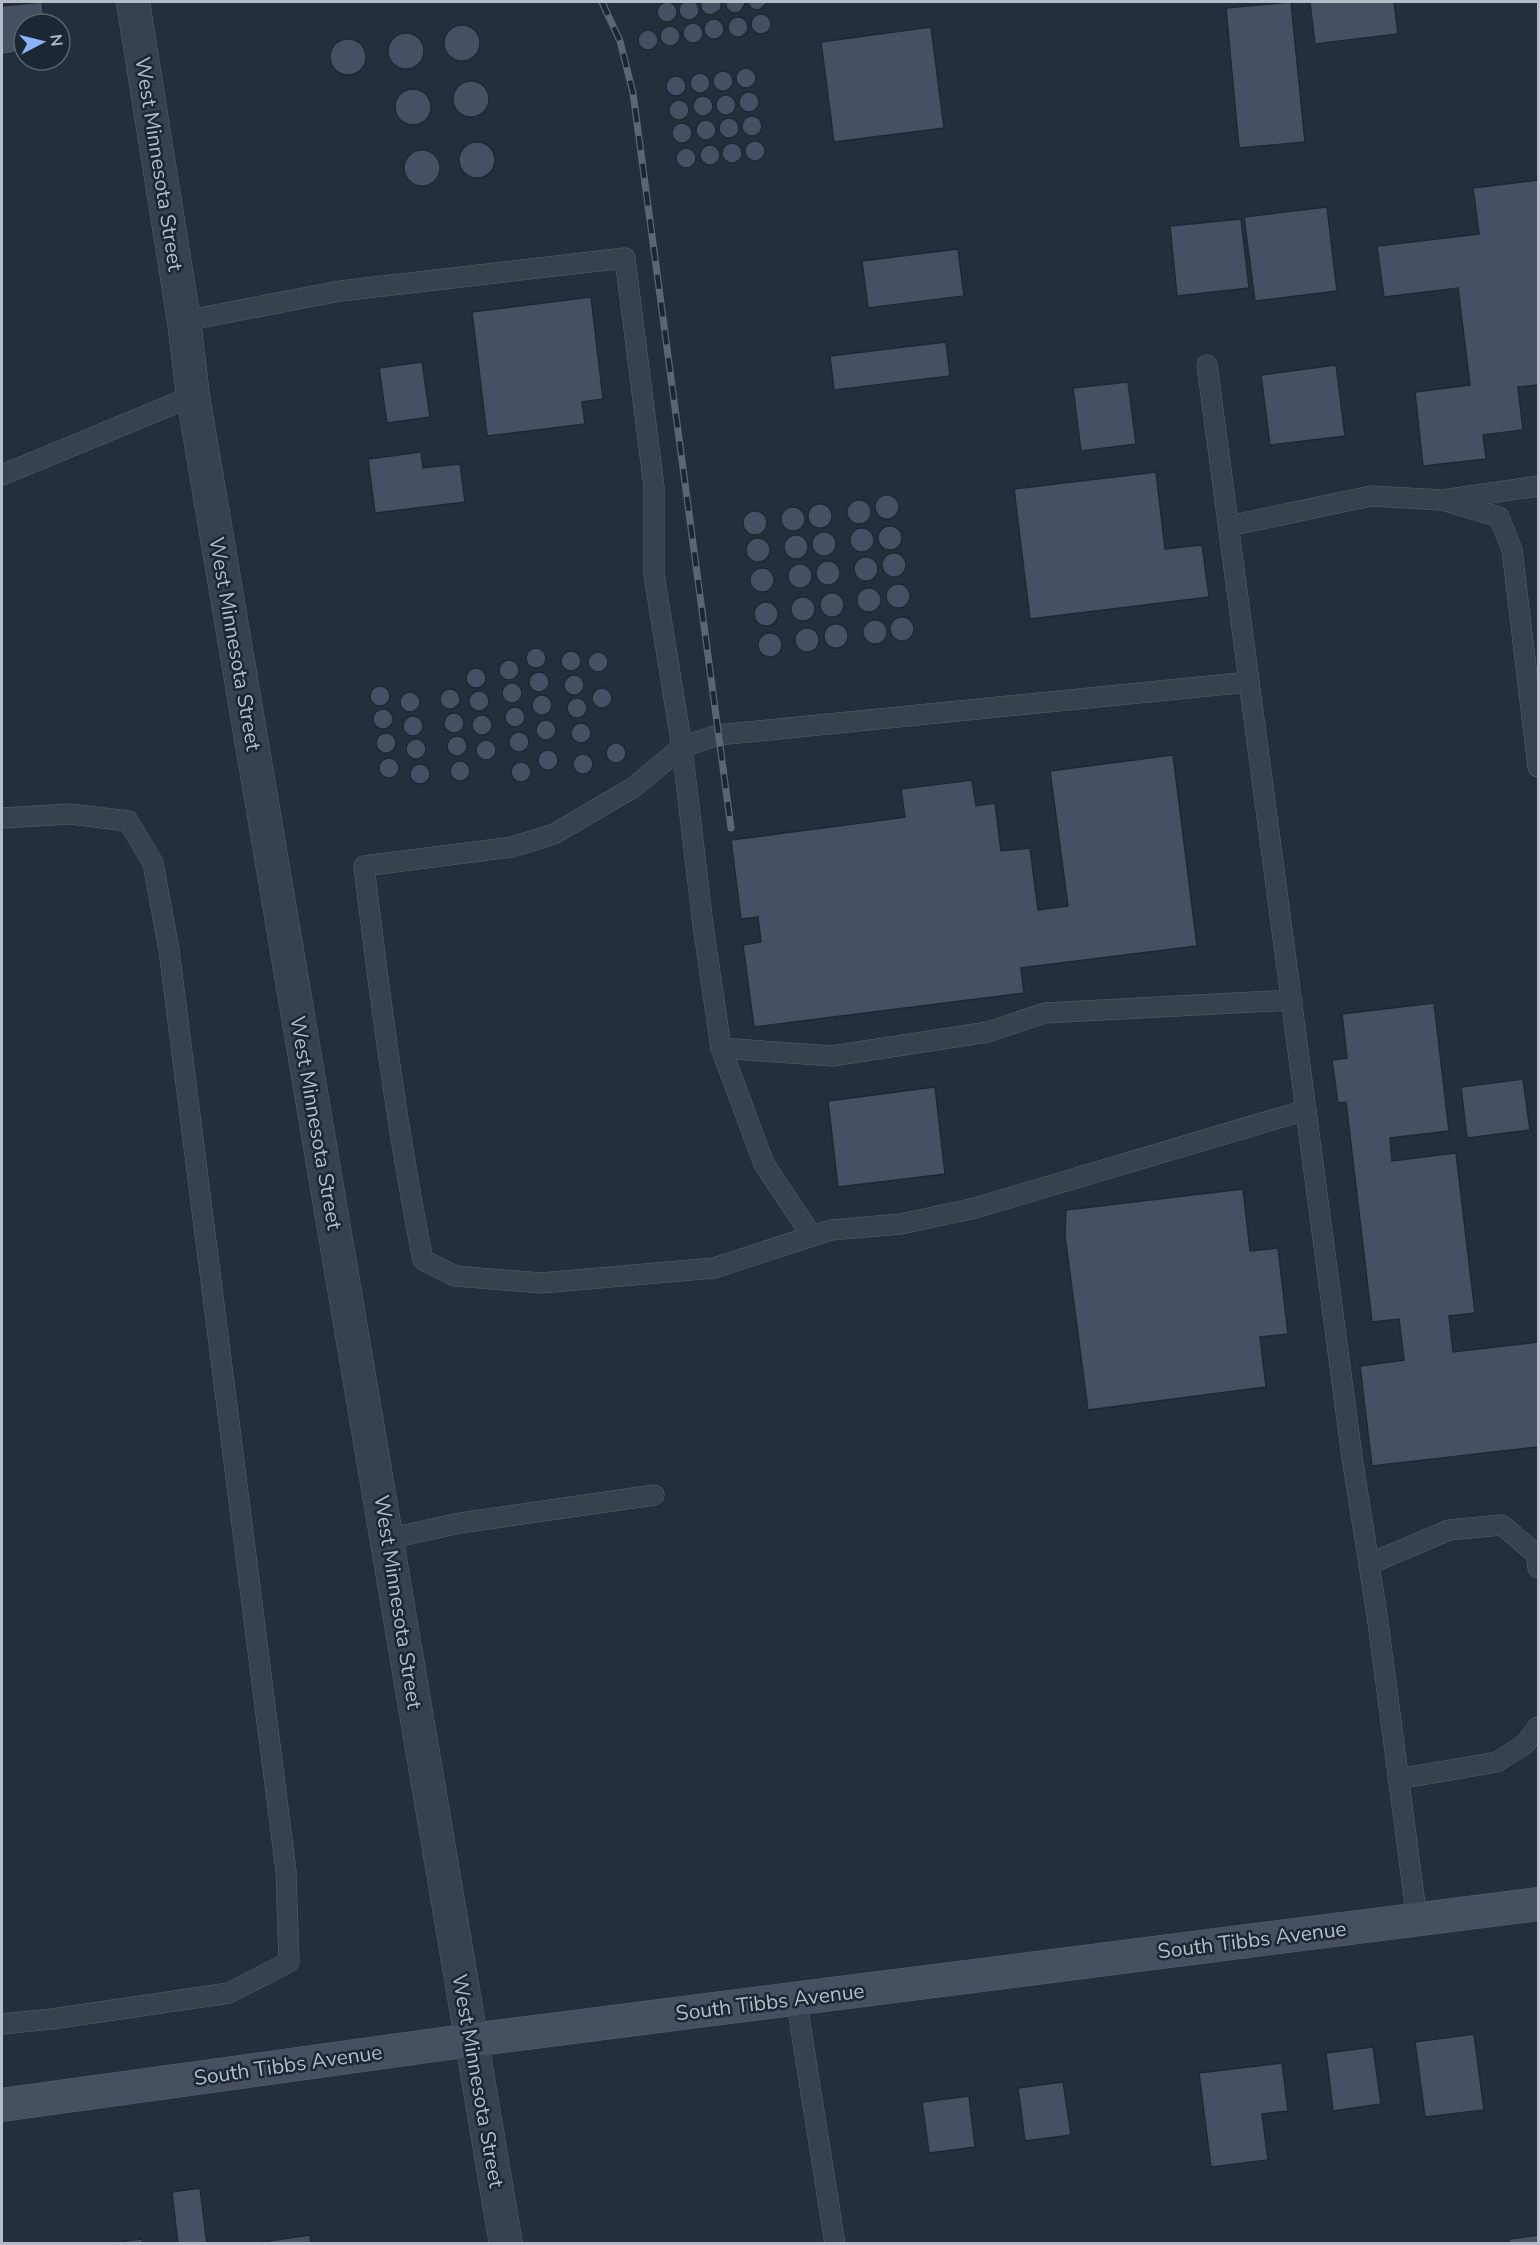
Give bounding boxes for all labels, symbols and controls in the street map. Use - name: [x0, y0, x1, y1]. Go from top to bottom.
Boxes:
- north arrow: [12, 12, 72, 72]
- text: N: [44, 33, 68, 48]
- street label: West Minnesota Street: [128, 55, 190, 274]
- street label: West Minnesota Street: [202, 535, 268, 754]
- street label: West Minnesota Street: [283, 1014, 349, 1233]
- street label: West Minnesota Street: [367, 1493, 429, 1712]
- street label: South Tibbs Avenue: [1156, 1915, 1348, 1965]
- street label: West Minnesota Street: [445, 1972, 511, 2191]
- street label: South Tibbs Avenue: [674, 1977, 866, 2027]
- street label: South Tibbs Avenue: [192, 2038, 384, 2092]

